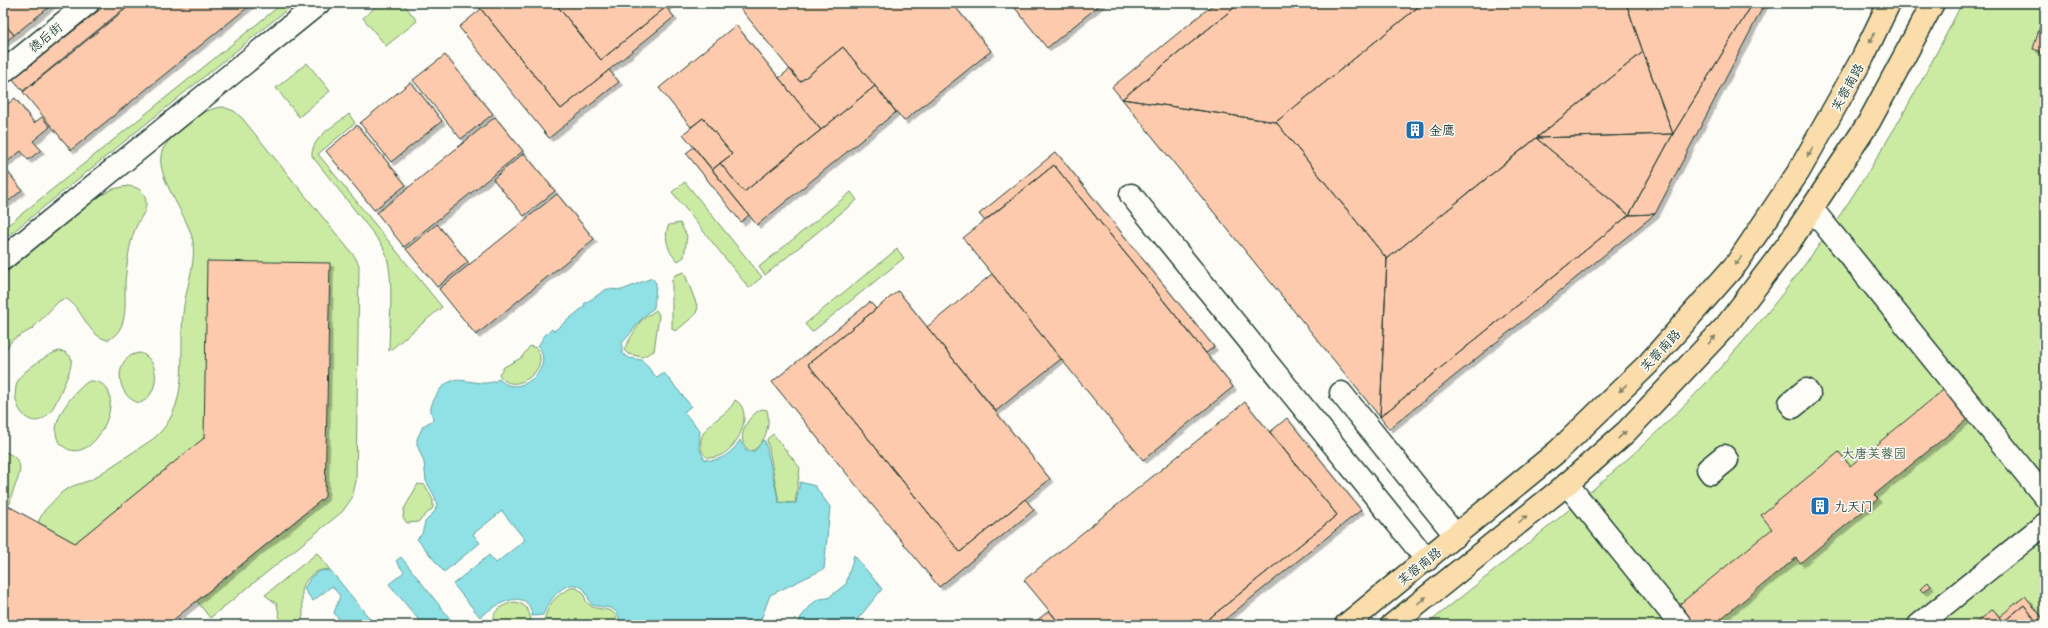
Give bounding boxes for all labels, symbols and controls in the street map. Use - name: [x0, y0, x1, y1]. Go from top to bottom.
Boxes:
- street label: 德后街: [24, 17, 66, 56]
- one-way arrow: [1869, 32, 1875, 44]
- street label: 芙蓉南路: [1826, 59, 1867, 114]
- building icon: 金鹰: [1404, 119, 1426, 141]
- place label: 金鹰: [1429, 120, 1455, 139]
- one-way arrow: [1806, 146, 1813, 158]
- one-way arrow: [1734, 255, 1743, 266]
- street label: 芙蓉南路: [1635, 324, 1684, 375]
- one-way arrow: [1707, 335, 1717, 345]
- one-way arrow: [1618, 383, 1628, 393]
- one-way arrow: [1617, 430, 1627, 439]
- park label: 大唐芙蓉园: [1841, 443, 1907, 462]
- building icon: 九天门: [1809, 495, 1831, 517]
- place label: 九天门: [1834, 496, 1873, 515]
- one-way arrow: [1518, 514, 1529, 523]
- street label: 芙蓉南路: [1392, 542, 1445, 589]
- one-way arrow: [1417, 596, 1428, 605]

